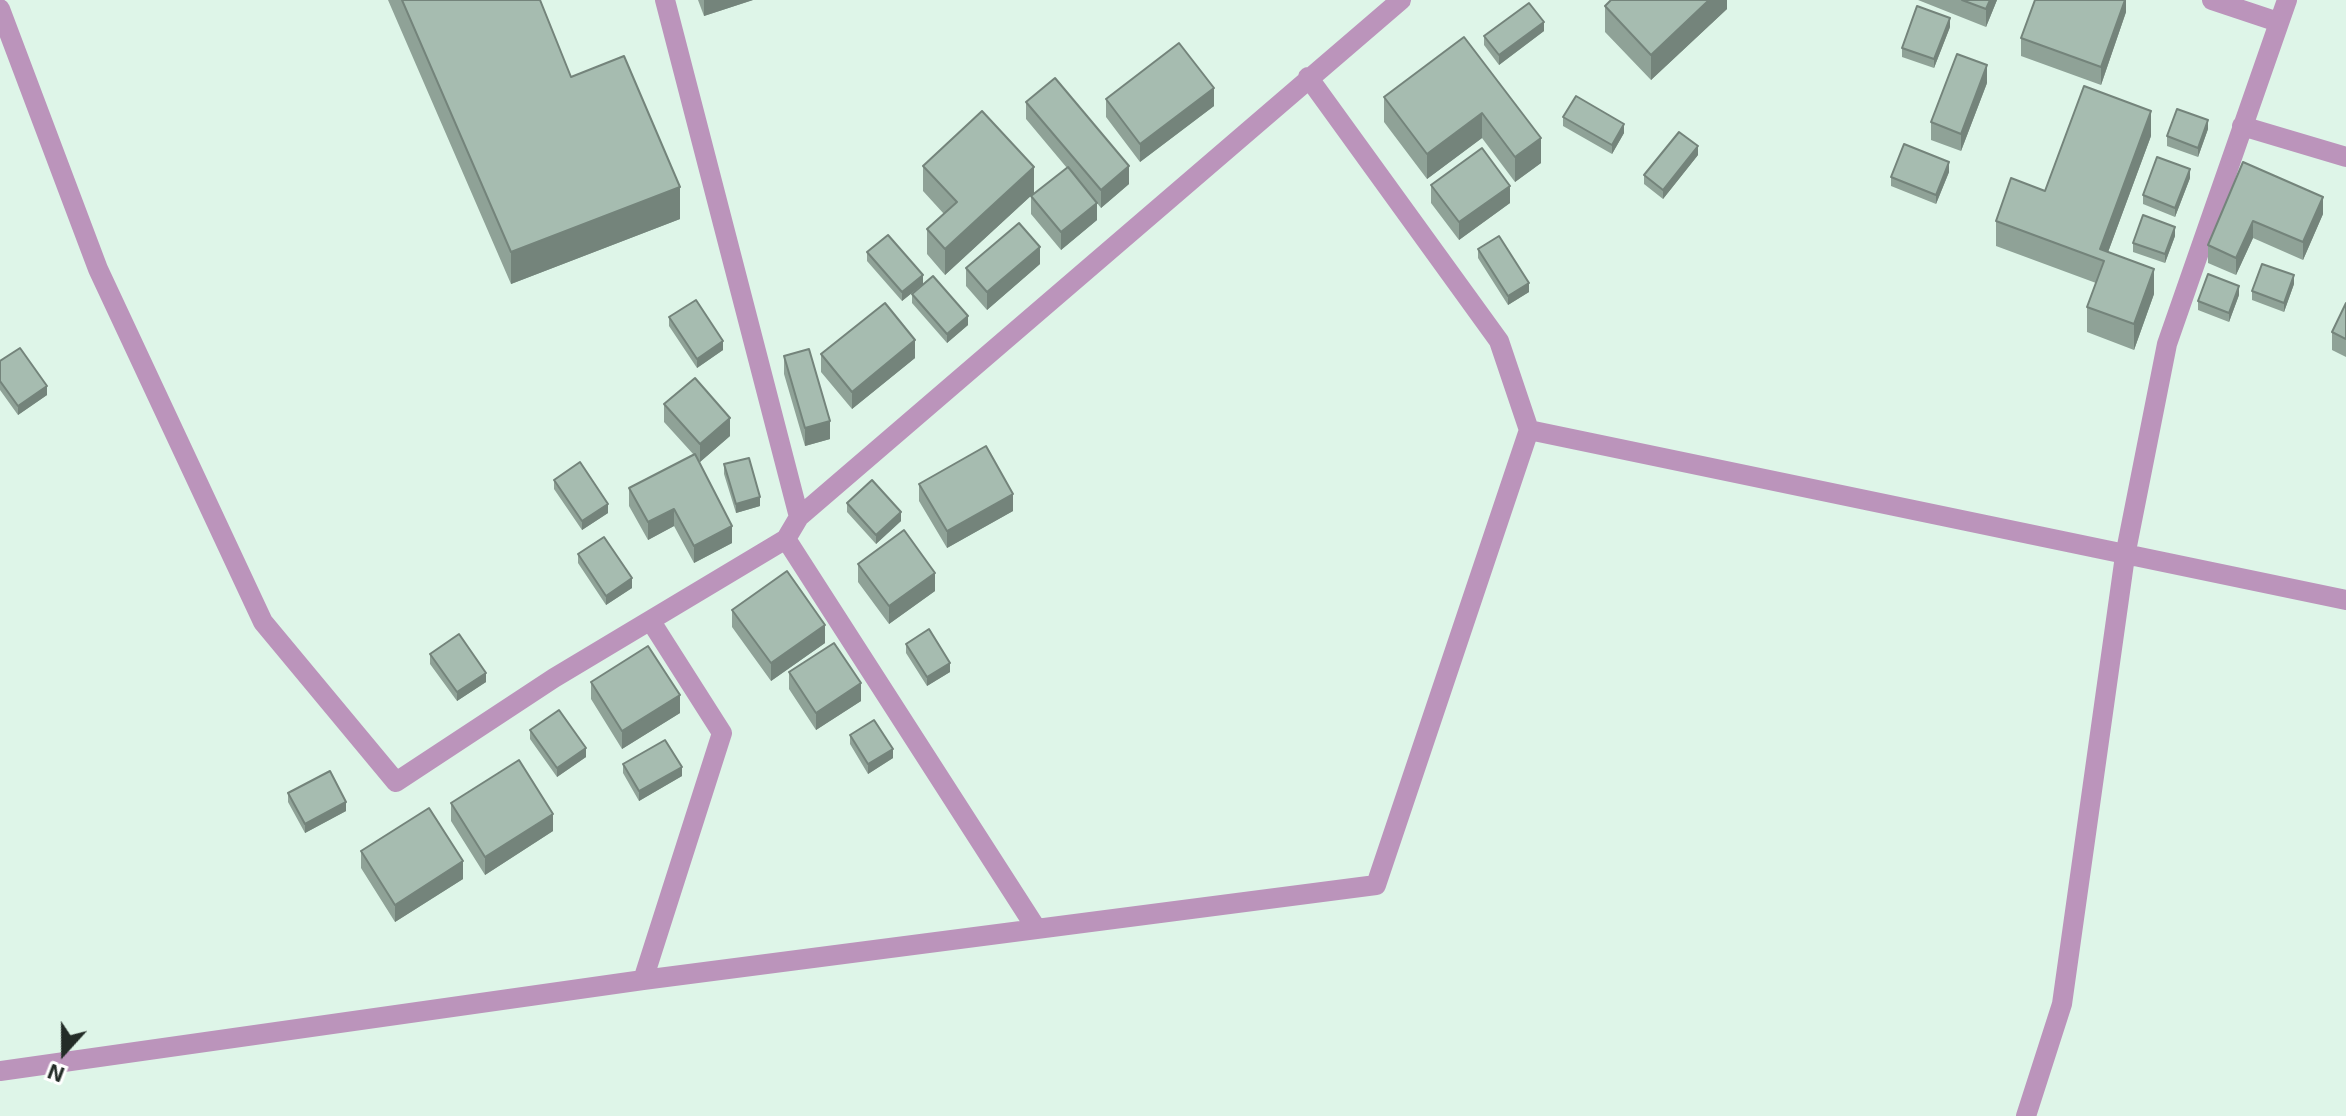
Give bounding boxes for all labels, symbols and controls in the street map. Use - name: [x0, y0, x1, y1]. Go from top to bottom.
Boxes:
- north arrow: [24, 1012, 104, 1092]
- text: N: [43, 1059, 67, 1089]

